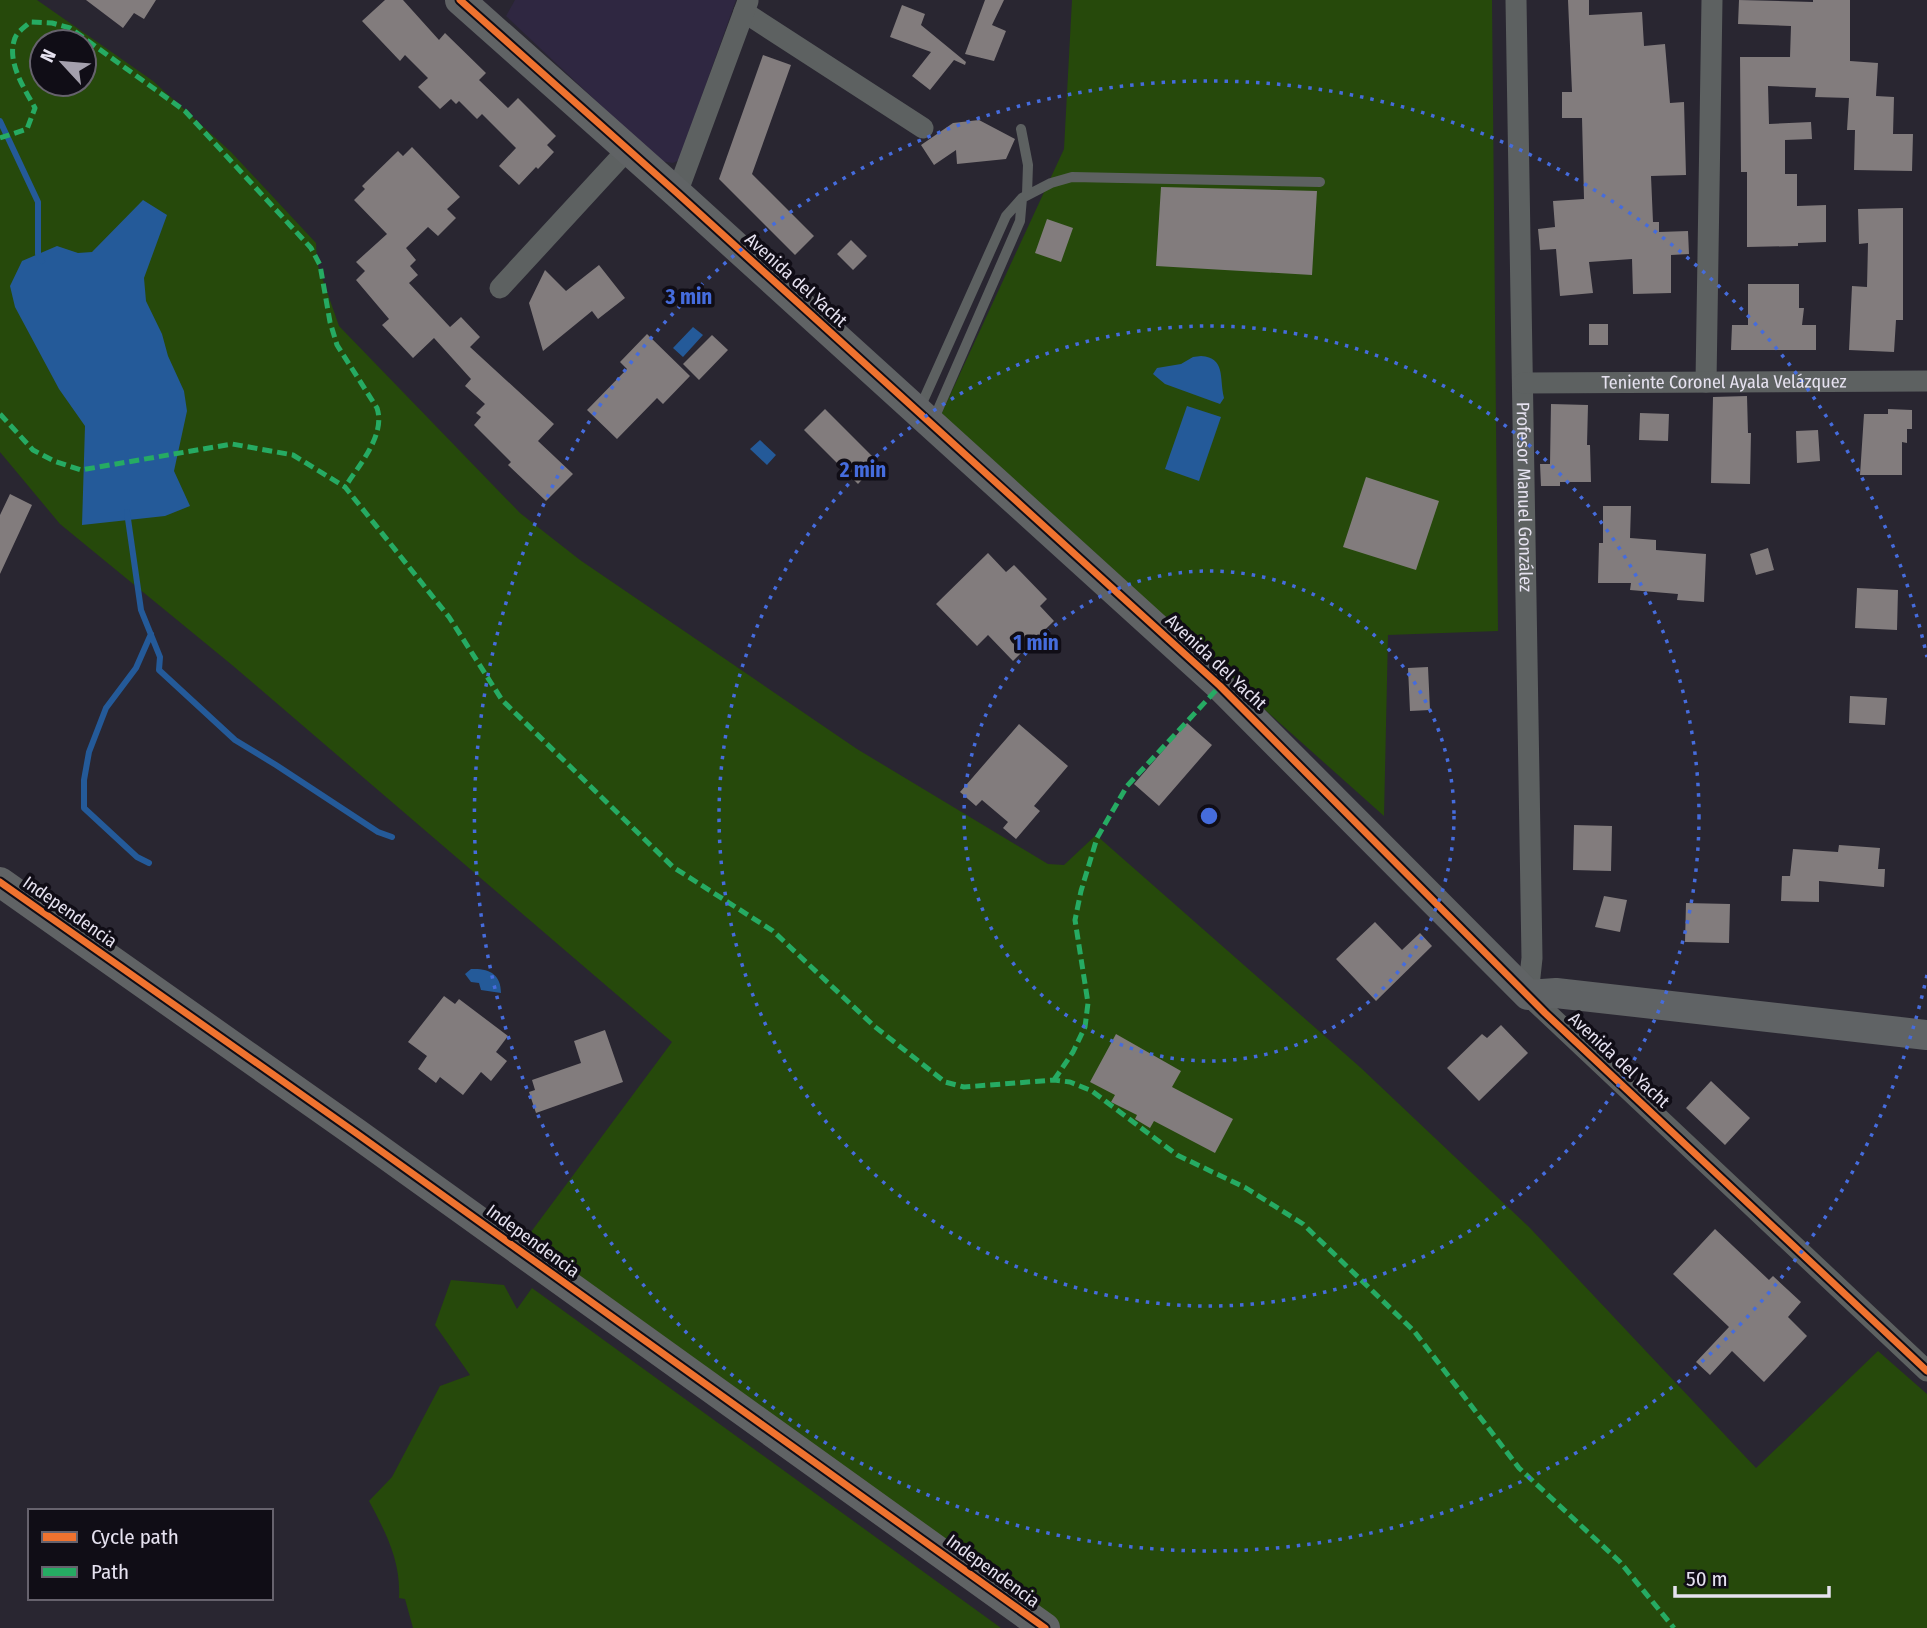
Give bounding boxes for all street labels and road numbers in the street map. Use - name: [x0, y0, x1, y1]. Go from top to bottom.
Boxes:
- street label: Avenida del Yacht: [740, 228, 852, 332]
- street label: Teniente Coronel Ayala Velázquez: [1601, 370, 1847, 394]
- street label: Profesor Manuel González: [1512, 402, 1537, 592]
- street label: Avenida del Yacht: [1161, 610, 1271, 714]
- street label: Independencia: [19, 872, 121, 953]
- street label: Avenida del Yacht: [1564, 1008, 1674, 1112]
- street label: Independencia: [482, 1200, 584, 1282]
- street label: Independencia: [942, 1530, 1044, 1612]

